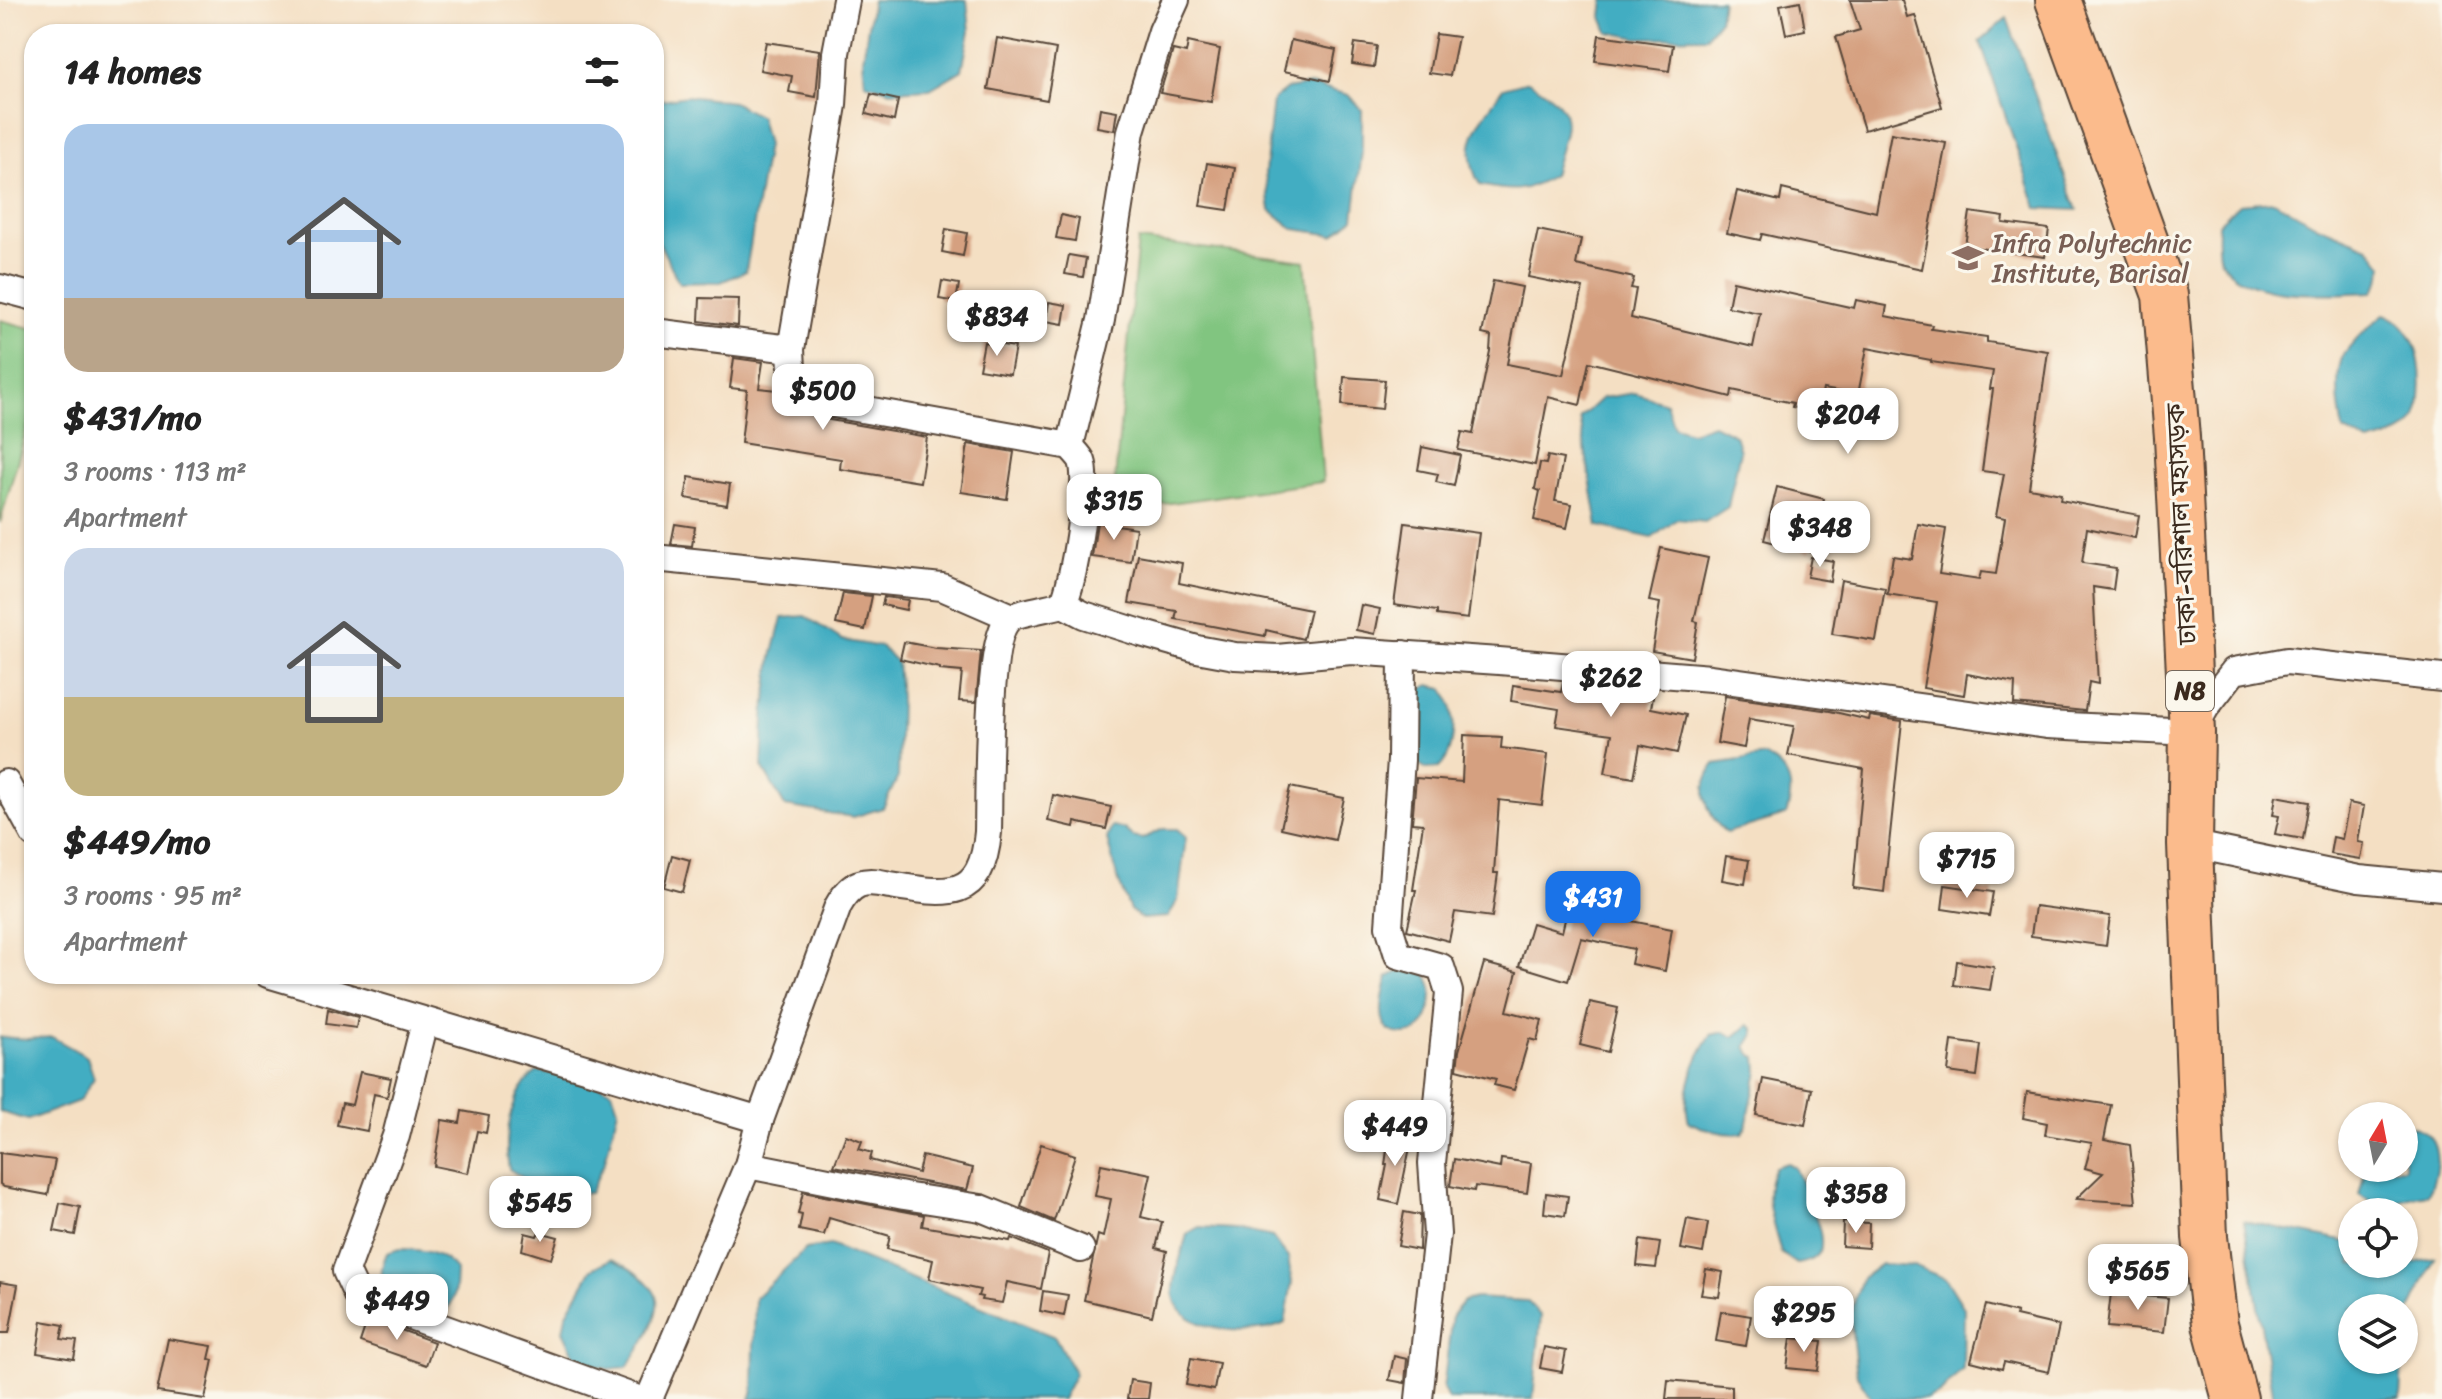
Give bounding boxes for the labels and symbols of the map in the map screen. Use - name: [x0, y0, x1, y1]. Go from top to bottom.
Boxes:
- place label: Infra Polytechnic Institute, Barisal: [1991, 220, 2192, 296]
- school or university icon: Infra Polytechnic Institute, Barisal: [1951, 241, 1985, 275]
- pin: $834: [950, 290, 1044, 358]
- pin: $500: [776, 364, 870, 432]
- pin: $204: [1801, 388, 1895, 456]
- street label: ঢাকা-বরিশাল মহাসড়ক: [2152, 401, 2210, 647]
- pin: $315: [1067, 474, 1161, 542]
- pin: $348: [1773, 501, 1867, 569]
- pin: $262: [1564, 651, 1658, 719]
- road number: N8: [2166, 671, 2214, 711]
- pin: $715: [1920, 832, 2014, 900]
- pin: $431: [1546, 871, 1640, 939]
- pin: $449: [1348, 1100, 1442, 1168]
- north arrow: [2338, 1102, 2418, 1182]
- pin: $358: [1809, 1167, 1903, 1235]
- pin: $545: [493, 1176, 587, 1244]
- pin: $565: [2091, 1244, 2185, 1312]
- pin: $449: [350, 1274, 444, 1342]
- pin: $295: [1757, 1286, 1851, 1354]

